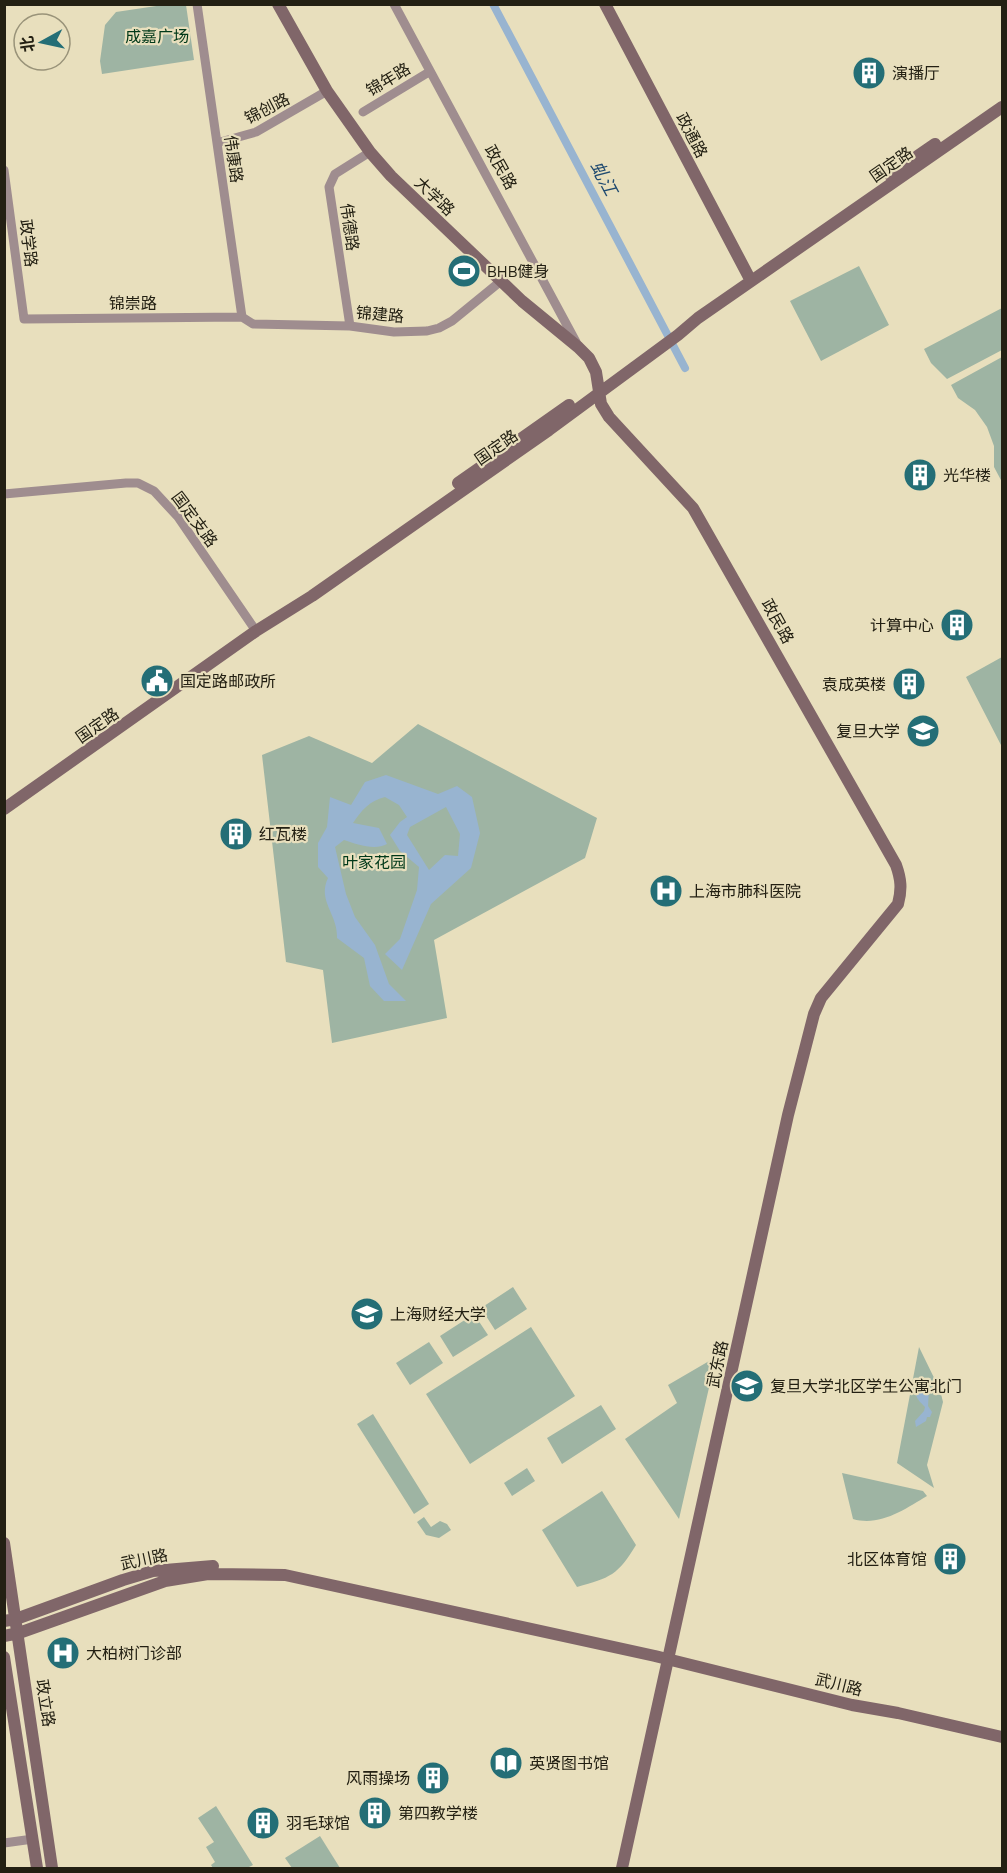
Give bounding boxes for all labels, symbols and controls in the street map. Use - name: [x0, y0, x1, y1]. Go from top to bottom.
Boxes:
- north arrow: [12, 12, 72, 72]
- park label: 成嘉广场: [125, 24, 189, 48]
- text: 北: [14, 34, 40, 54]
- building icon: 演播厅: [851, 55, 887, 91]
- street label: 锦年路: [361, 56, 415, 102]
- place label: 演播厅: [892, 61, 940, 85]
- street label: 锦创路: [240, 86, 294, 130]
- street label: 政通路: [670, 108, 714, 162]
- street label: 伟康路: [219, 134, 249, 184]
- street label: 政民路: [479, 140, 523, 194]
- street label: 国定路: [864, 140, 918, 188]
- water label: 虬江: [584, 156, 625, 202]
- street label: 大学路: [409, 171, 461, 221]
- street label: 伟德路: [335, 202, 365, 252]
- street label: 政学路: [14, 218, 44, 268]
- sports icon: BHB健身: [446, 253, 482, 289]
- place label: BHB健身: [487, 259, 550, 283]
- street label: 锦崇路: [109, 291, 157, 315]
- street label: 锦建路: [355, 300, 405, 328]
- street label: 国定路: [469, 423, 523, 471]
- building icon: 光华楼: [902, 457, 938, 493]
- place label: 光华楼: [943, 463, 991, 487]
- street label: 国定支路: [166, 486, 224, 552]
- street label: 政民路: [756, 594, 800, 648]
- building icon: 计算中心: [939, 607, 975, 643]
- place label: 计算中心: [870, 613, 934, 637]
- public building icon: 国定路邮政所: [139, 663, 175, 699]
- building icon: 袁成英楼: [891, 666, 927, 702]
- place label: 国定路邮政所: [180, 669, 276, 693]
- place label: 袁成英楼: [822, 672, 886, 696]
- street label: 国定路: [70, 701, 124, 749]
- school or university icon: 复旦大学: [905, 713, 941, 749]
- place label: 复旦大学: [836, 719, 900, 743]
- building icon: 红瓦楼: [218, 816, 254, 852]
- place label: 红瓦楼: [259, 822, 307, 846]
- park label: 叶家花园: [342, 850, 406, 874]
- hospital icon: 上海市肺科医院: [648, 873, 684, 909]
- place label: 上海市肺科医院: [689, 879, 801, 903]
- school or university icon: 上海财经大学: [349, 1296, 385, 1332]
- place label: 上海财经大学: [390, 1302, 486, 1326]
- street label: 武东路: [700, 1338, 734, 1390]
- school or university icon: 复旦大学北区学生公寓北门: [729, 1368, 765, 1404]
- place label: 复旦大学北区学生公寓北门: [770, 1374, 962, 1398]
- building icon: 北区体育馆: [932, 1541, 968, 1577]
- street label: 武川路: [118, 1542, 170, 1576]
- place label: 北区体育馆: [847, 1547, 927, 1571]
- hospital icon: 大柏树门诊部: [45, 1635, 81, 1671]
- place label: 大柏树门诊部: [86, 1641, 182, 1665]
- street label: 武川路: [813, 1667, 865, 1701]
- street label: 政立路: [30, 1677, 62, 1729]
- library icon: 英贤图书馆: [488, 1745, 524, 1781]
- place label: 英贤图书馆: [529, 1751, 609, 1775]
- building icon: 风雨操场: [415, 1760, 451, 1796]
- place label: 风雨操场: [346, 1766, 410, 1790]
- building icon: 第四教学楼: [357, 1795, 393, 1831]
- place label: 第四教学楼: [398, 1801, 478, 1825]
- building icon: 羽毛球馆: [245, 1805, 281, 1841]
- place label: 羽毛球馆: [286, 1811, 350, 1835]

